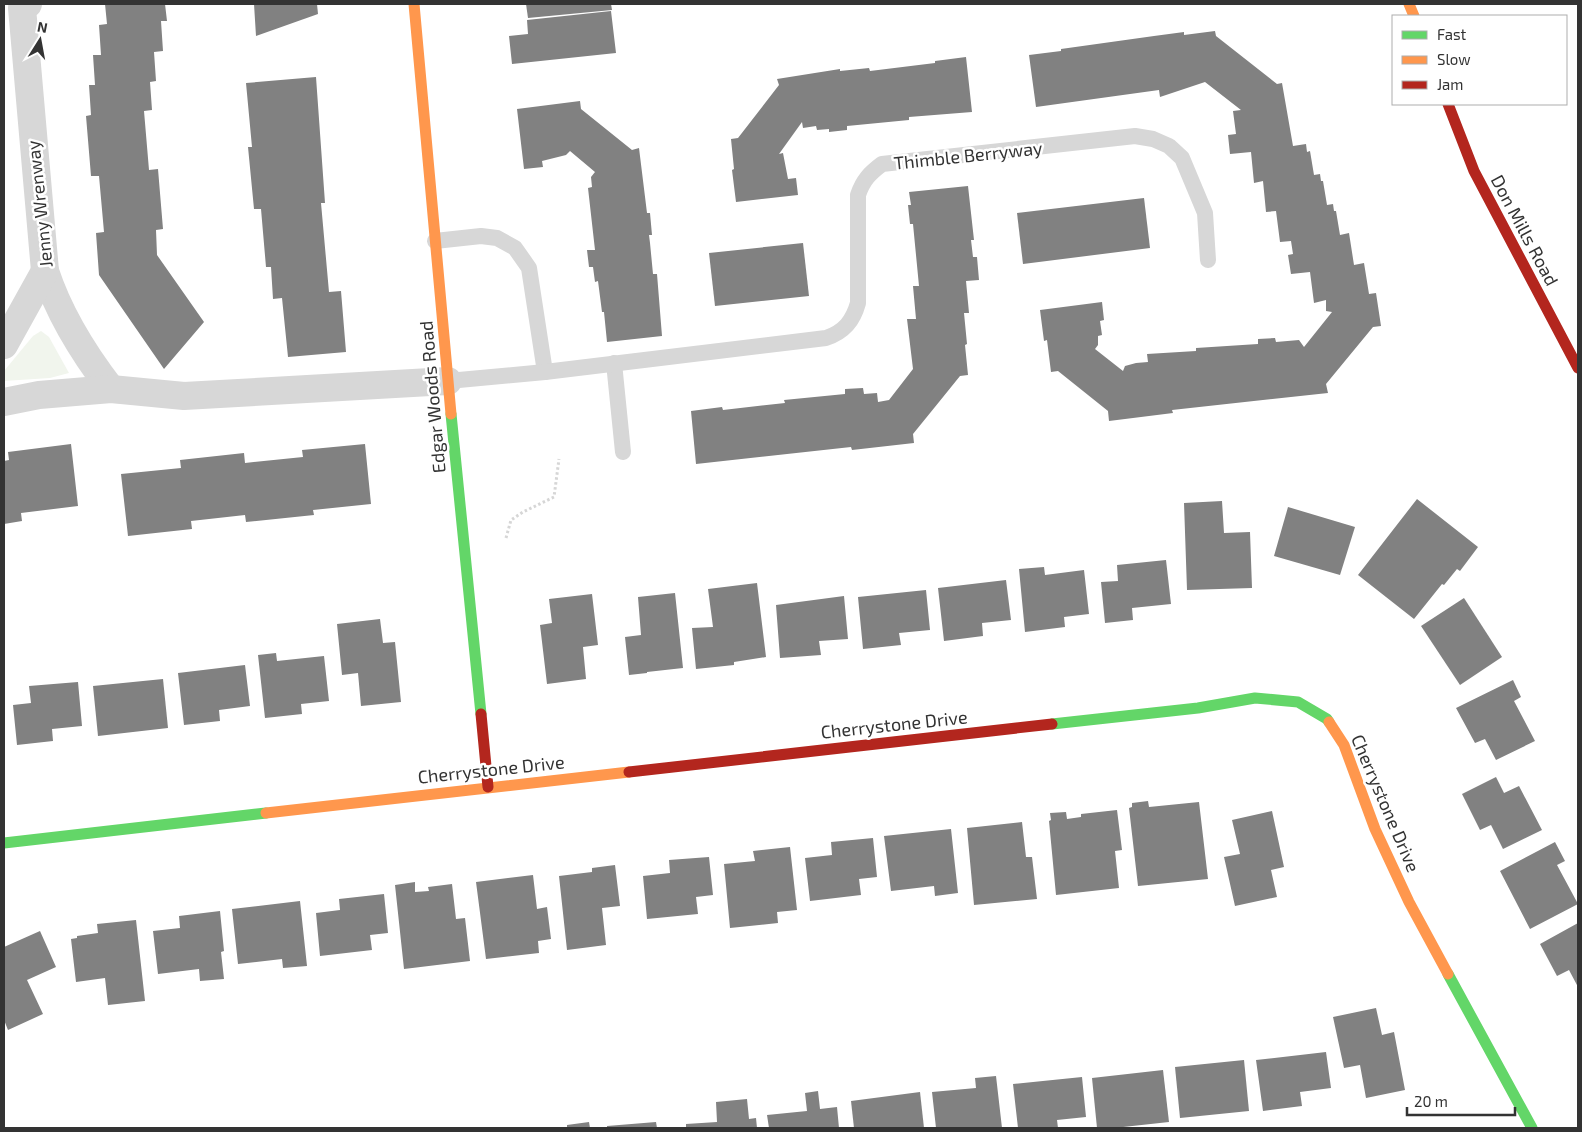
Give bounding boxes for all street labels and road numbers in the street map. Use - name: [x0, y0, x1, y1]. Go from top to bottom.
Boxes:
- street label: Thimble Berryway: [893, 136, 1044, 174]
- street label: Jenny Wrenway: [21, 139, 57, 269]
- street label: Don Mills Road: [1487, 171, 1563, 289]
- street label: Edgar Woods Road: [414, 320, 450, 474]
- street label: Cherrystone Drive: [820, 705, 968, 743]
- street label: Cherrystone Drive: [1347, 731, 1425, 875]
- street label: Cherrystone Drive: [417, 750, 565, 788]

